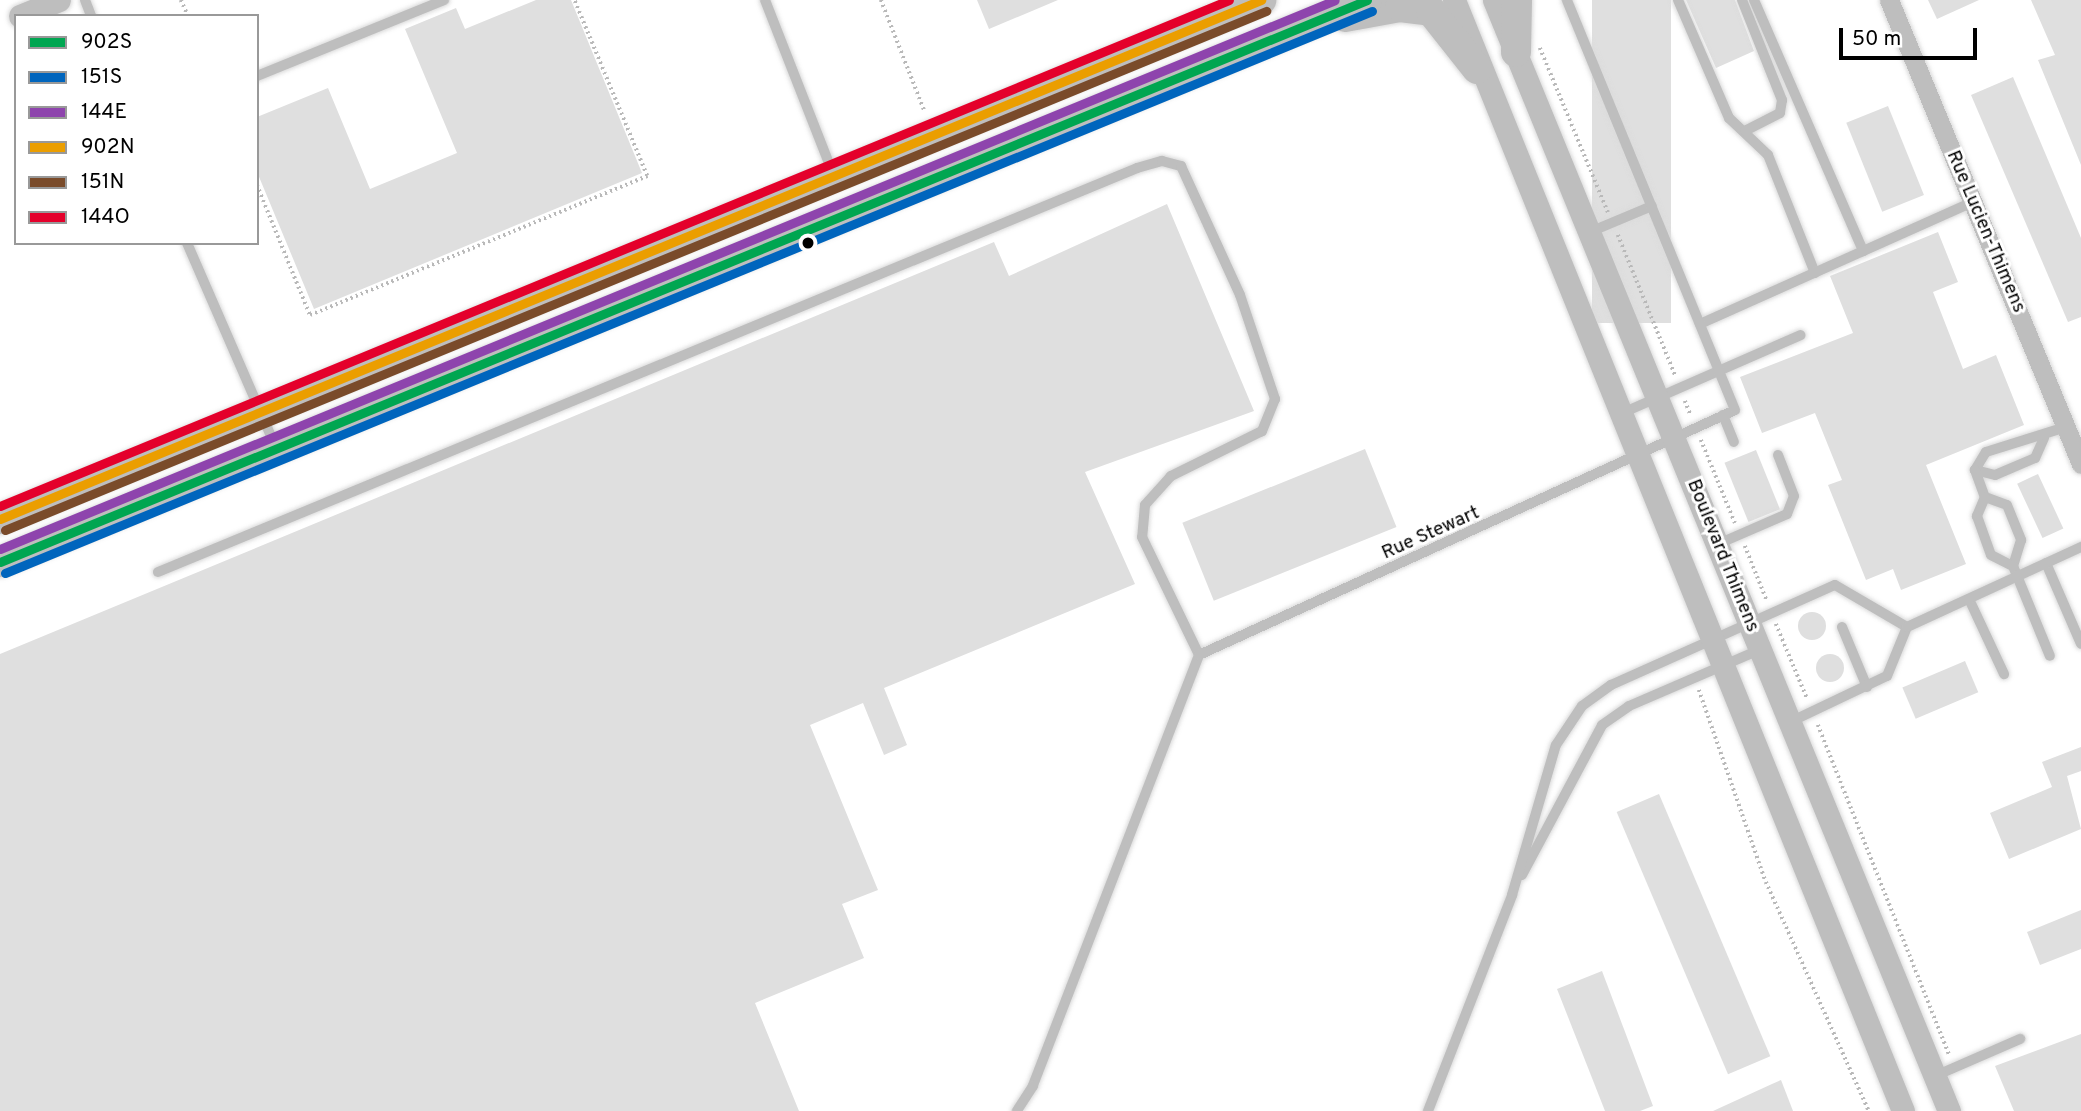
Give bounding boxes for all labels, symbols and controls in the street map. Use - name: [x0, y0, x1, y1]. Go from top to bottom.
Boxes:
- legend: [14, 14, 259, 245]
- scale bar: [1843, 14, 1981, 58]
- text: 50 m: [1852, 26, 1901, 53]
- text: 902S: [81, 29, 132, 56]
- text: 151S: [81, 64, 122, 91]
- text: 144E: [81, 99, 127, 126]
- text: 902N: [81, 134, 135, 161]
- street label: Rue Lucien-Thimens: [1941, 147, 2029, 317]
- text: 151N: [81, 169, 125, 196]
- text: 144O: [81, 204, 130, 231]
- unlabelled marker: [801, 236, 815, 250]
- street label: Boulevard Thimens: [1681, 476, 1763, 636]
- street label: Rue Stewart: [1379, 502, 1483, 566]

